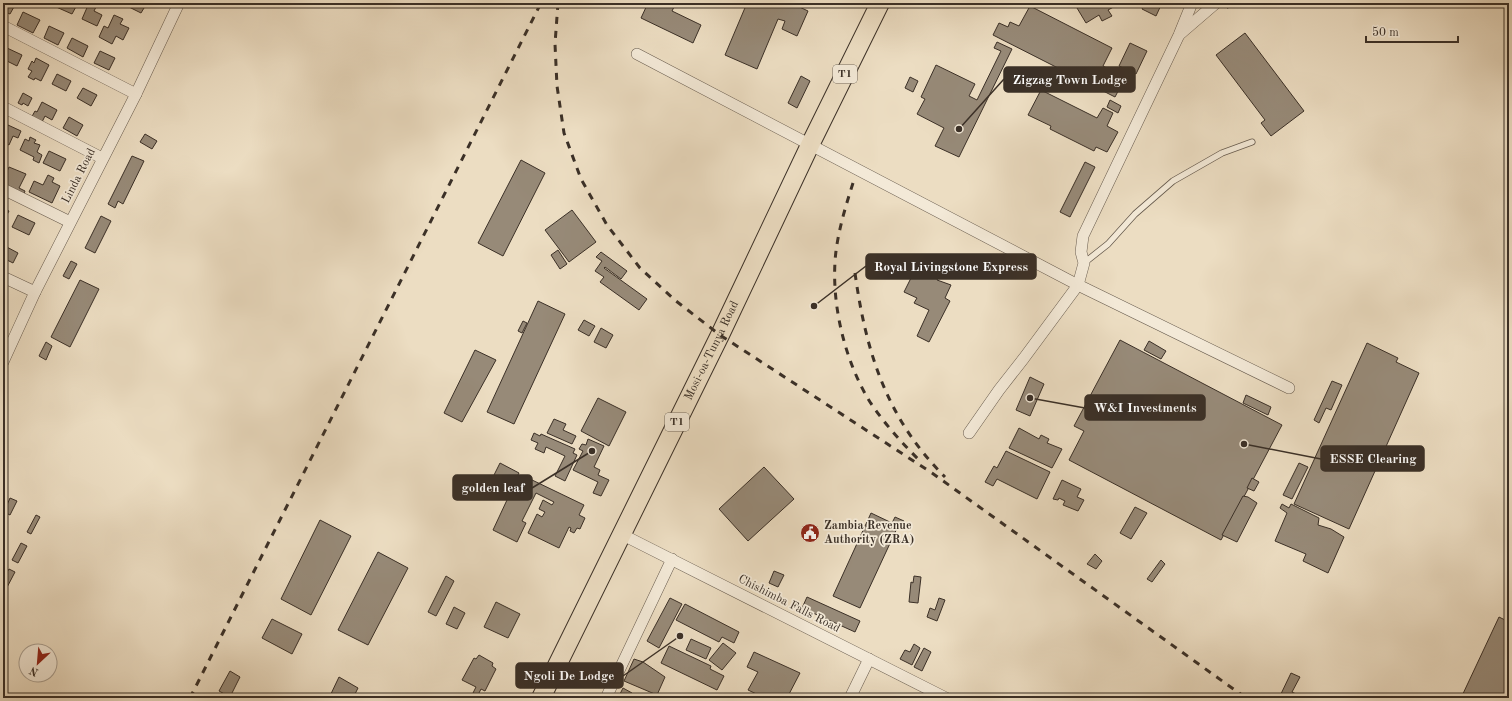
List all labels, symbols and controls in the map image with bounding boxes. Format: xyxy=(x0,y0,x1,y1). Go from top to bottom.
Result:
scale bar xyxy=(1366,18,1458,44)
text: 50 m xyxy=(1372,26,1399,39)
road number: T1 xyxy=(833,65,857,83)
callout: Zigzag Town Lodge xyxy=(1004,67,1135,92)
text: Zigzag Town Lodge xyxy=(1013,74,1127,87)
street label: Linda Road xyxy=(60,147,98,205)
callout: Royal Livingstone Express xyxy=(866,254,1036,279)
text: Royal Livingstone Express xyxy=(874,261,1028,274)
street label: Mosi-oa-Tunya Road xyxy=(683,299,741,402)
callout: W&I Investments xyxy=(1085,395,1205,420)
text: W&I Investments xyxy=(1093,402,1197,415)
road number: T1 xyxy=(665,413,689,431)
callout: ESSE Clearing xyxy=(1321,446,1424,471)
text: ESSE Clearing xyxy=(1330,453,1417,466)
callout: golden leaf xyxy=(453,475,532,500)
text: golden leaf xyxy=(461,482,526,495)
place label: Zambia Revenue Authority (ZRA) xyxy=(824,520,914,546)
public building icon: Zambia Revenue Authority (ZRA) xyxy=(799,522,821,544)
street label: Chishimba Falls Road xyxy=(736,573,842,635)
north arrow xyxy=(18,643,58,683)
callout: Ngoli De Lodge xyxy=(516,663,623,688)
text: N xyxy=(28,664,40,677)
text: Ngoli De Lodge xyxy=(524,670,614,683)

